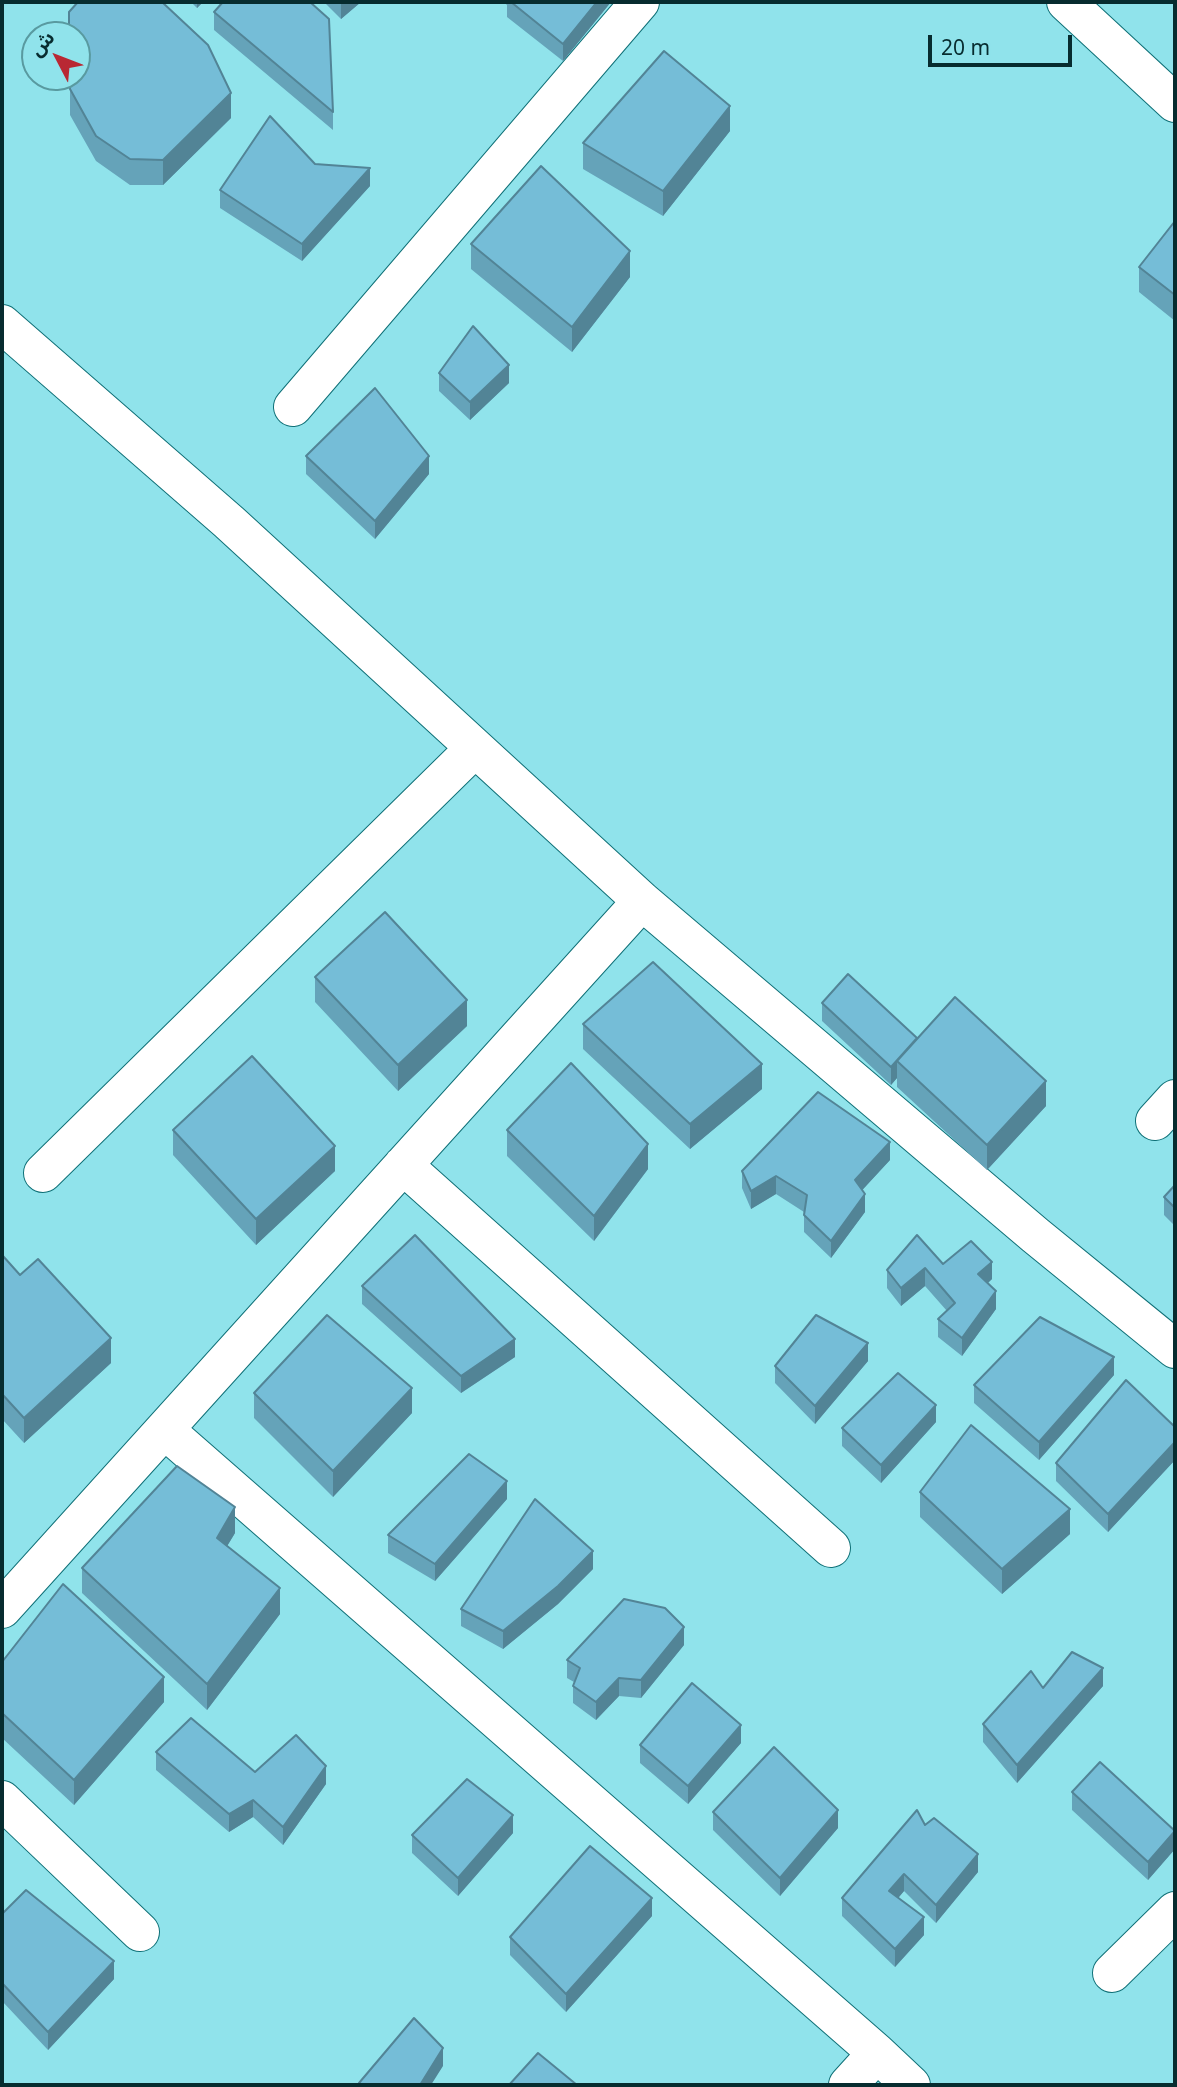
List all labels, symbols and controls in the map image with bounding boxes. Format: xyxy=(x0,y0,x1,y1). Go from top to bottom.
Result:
north arrow xyxy=(21,21,91,91)
scale bar xyxy=(932,21,1076,65)
text: ش xyxy=(24,25,60,62)
text: 20 m xyxy=(941,33,990,61)

